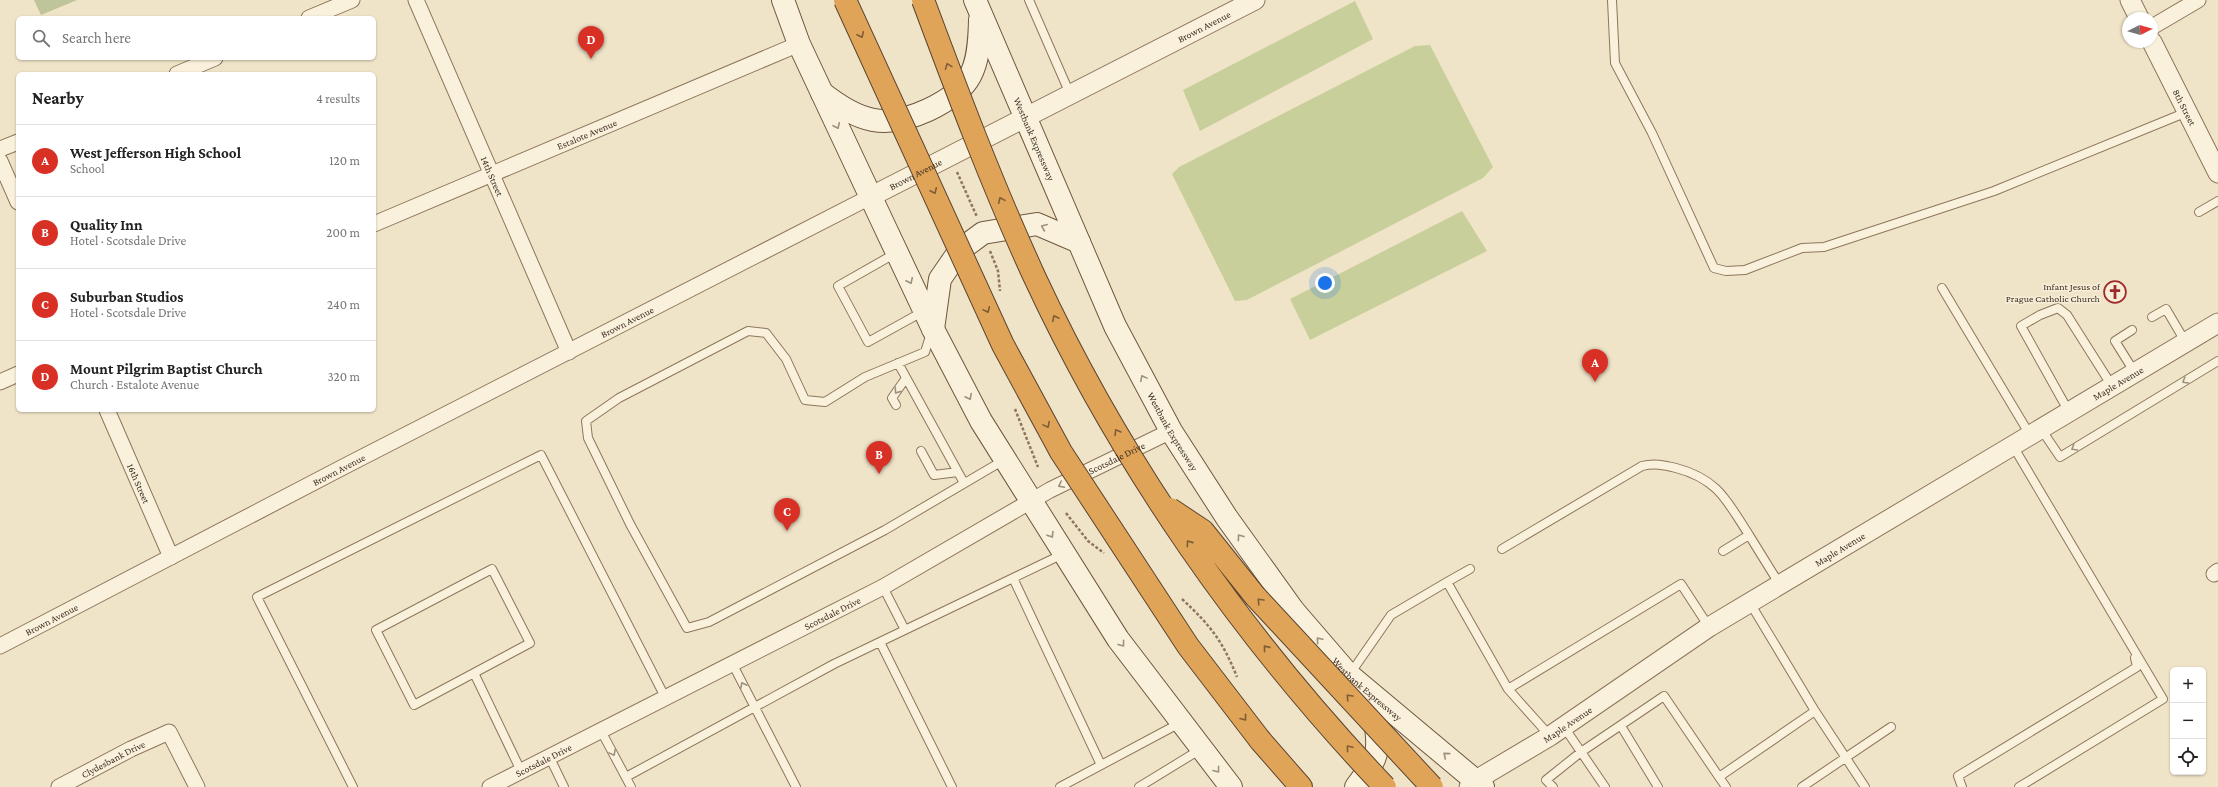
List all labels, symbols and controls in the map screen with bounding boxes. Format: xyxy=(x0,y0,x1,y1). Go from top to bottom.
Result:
street label: Brown Avenue xyxy=(1176,8,1233,44)
north arrow xyxy=(2122,12,2158,48)
search box xyxy=(16,16,376,60)
pin: D xyxy=(578,26,604,59)
icon: search xyxy=(30,27,52,49)
text: Search here xyxy=(62,30,131,46)
one-way arrow xyxy=(856,31,864,39)
one-way arrow xyxy=(944,62,952,69)
street label: 8th Street xyxy=(2171,87,2199,128)
text: Nearby xyxy=(32,89,84,108)
text: 4 results xyxy=(316,91,360,106)
street label: Westbank Expressway xyxy=(1012,95,1057,182)
street label: Estalote Avenue xyxy=(555,116,619,151)
one-way arrow xyxy=(832,121,840,129)
text: West Jefferson High School xyxy=(70,145,241,161)
text: A xyxy=(41,153,49,168)
text: 120 m xyxy=(329,153,360,168)
street label: 14th Street xyxy=(479,154,506,198)
street label: Brown Avenue xyxy=(887,155,944,192)
text: School xyxy=(70,161,105,176)
one-way arrow xyxy=(929,188,937,195)
one-way arrow xyxy=(998,196,1006,204)
text: Quality Inn xyxy=(70,217,143,233)
one-way arrow xyxy=(1040,223,1047,231)
text: B xyxy=(41,225,49,240)
text: 200 m xyxy=(326,225,360,240)
text: Hotel · Scotsdale Drive xyxy=(70,233,186,248)
your location xyxy=(1315,273,1335,293)
one-way arrow xyxy=(905,277,913,285)
church icon: Infant Jesus of Prague Catholic Church xyxy=(2102,279,2128,305)
place label: Infant Jesus of Prague Catholic Church xyxy=(2006,281,2101,304)
text: Suburban Studios xyxy=(70,289,183,305)
text: C xyxy=(41,297,49,312)
text: 240 m xyxy=(327,297,360,312)
street label: Brown Avenue xyxy=(599,303,656,340)
text: Hotel · Scotsdale Drive xyxy=(70,305,186,320)
one-way arrow xyxy=(982,305,990,313)
one-way arrow xyxy=(1052,315,1060,322)
pin: A xyxy=(1582,349,1608,382)
text: Mount Pilgrim Baptist Church xyxy=(70,361,263,377)
street label: Maple Avenue xyxy=(2091,363,2145,402)
text: D xyxy=(41,369,49,384)
text: 320 m xyxy=(327,369,360,384)
one-way arrow xyxy=(1141,375,1148,382)
one-way arrow xyxy=(2182,376,2189,384)
text: Church · Estalote Avenue xyxy=(70,377,199,392)
one-way arrow xyxy=(894,387,902,394)
street label: Westbank Expressway xyxy=(1146,390,1201,473)
one-way arrow xyxy=(964,393,971,401)
one-way arrow xyxy=(1042,421,1050,428)
one-way arrow xyxy=(1114,429,1122,436)
street label: Scotsdale Drive xyxy=(1086,439,1147,476)
pin: B xyxy=(866,441,892,474)
one-way arrow xyxy=(2071,444,2078,451)
street label: Brown Avenue xyxy=(311,451,367,488)
street label: 16th Street xyxy=(125,462,153,506)
one-way arrow xyxy=(1057,480,1065,488)
pin: C xyxy=(774,498,800,531)
street label: Maple Avenue xyxy=(1813,529,1867,568)
one-way arrow xyxy=(1047,531,1054,538)
one-way arrow xyxy=(1238,534,1245,541)
one-way arrow xyxy=(1187,541,1194,548)
street label: Scotsdale Drive xyxy=(802,594,863,632)
one-way arrow xyxy=(1258,599,1265,606)
street label: Brown Avenue xyxy=(23,601,80,637)
one-way arrow xyxy=(1317,637,1324,645)
one-way arrow xyxy=(1117,639,1124,646)
one-way arrow xyxy=(1264,645,1271,652)
street label: Westbank Expressway xyxy=(1330,655,1405,723)
map controls xyxy=(2170,667,2206,775)
button: + xyxy=(2170,667,2206,703)
one-way arrow xyxy=(741,682,748,690)
one-way arrow xyxy=(1346,694,1353,701)
street label: Maple Avenue xyxy=(1541,703,1594,744)
button: − xyxy=(2170,703,2206,739)
one-way arrow xyxy=(1239,714,1246,721)
street label: Clydesbank Drive xyxy=(79,738,147,780)
button: locate xyxy=(2170,739,2206,775)
street label: Scotsdale Drive xyxy=(514,741,574,779)
one-way arrow xyxy=(1347,745,1354,752)
one-way arrow xyxy=(608,749,616,757)
one-way arrow xyxy=(1444,753,1451,760)
one-way arrow xyxy=(1212,766,1219,773)

